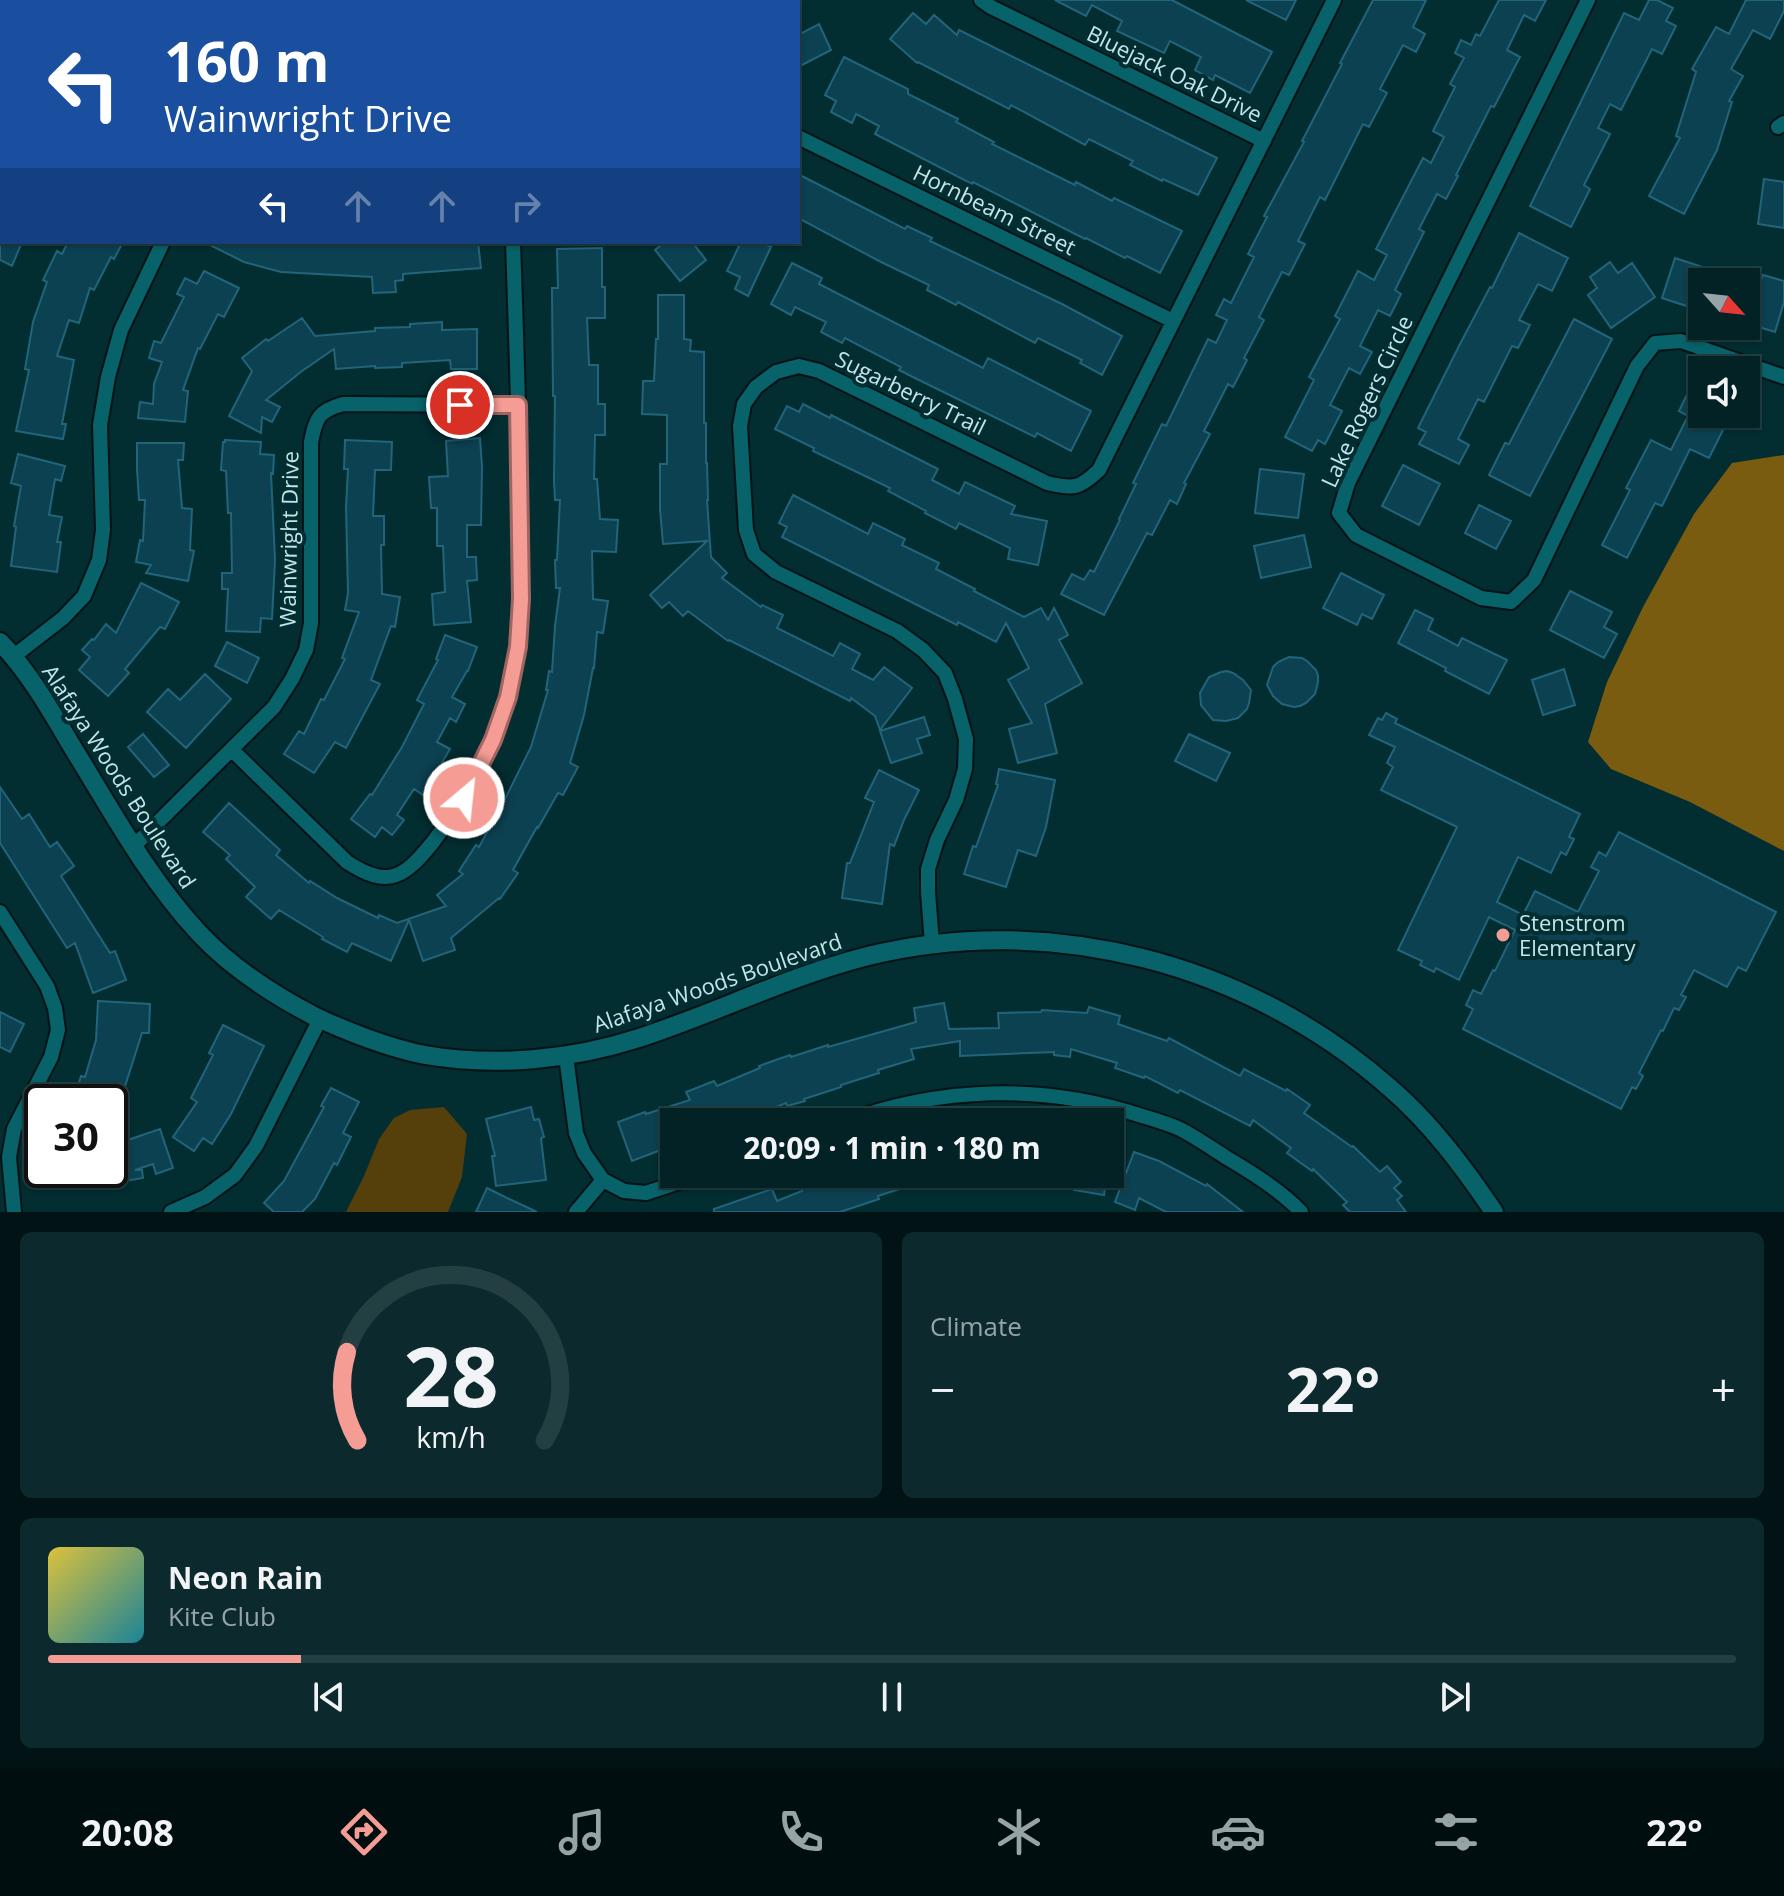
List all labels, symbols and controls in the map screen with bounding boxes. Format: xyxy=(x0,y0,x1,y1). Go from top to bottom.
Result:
street label: Bluejack Oak Drive xyxy=(1082,18,1268,128)
text: 160 m xyxy=(164,22,330,98)
icon: left xyxy=(32,32,136,136)
text: Wainwright Drive xyxy=(164,94,452,143)
street label: Hornbeam Street xyxy=(909,157,1081,261)
icon: left xyxy=(252,184,296,228)
icon: ahead xyxy=(336,184,380,228)
icon: ahead xyxy=(420,184,464,228)
icon: right xyxy=(504,184,548,228)
north arrow xyxy=(1688,268,1760,340)
map controls xyxy=(1688,268,1760,428)
street label: Lake Rogers Circle xyxy=(1313,310,1419,492)
street label: Sugarberry Trail xyxy=(831,343,991,441)
button: sound xyxy=(1688,356,1760,428)
pin xyxy=(426,371,494,439)
icon: arrive xyxy=(438,383,482,427)
street label: Wainwright Drive xyxy=(271,451,305,627)
street label: Alafaya Woods Boulevard xyxy=(36,658,204,894)
position arrow xyxy=(422,756,506,840)
place label: Stenstrom Elementary xyxy=(1519,907,1636,962)
street label: Alafaya Woods Boulevard xyxy=(589,925,845,1039)
marker: Stenstrom Elementary xyxy=(1494,926,1512,944)
speed limit sign: 30 xyxy=(24,1084,128,1188)
text: 20:09 · 1 min · 180 m xyxy=(743,1127,1041,1168)
text: Climate xyxy=(930,1308,1022,1344)
text: 28 xyxy=(403,1318,499,1431)
text: 22° xyxy=(1286,1348,1380,1430)
text: − xyxy=(930,1359,955,1419)
text: + xyxy=(1711,1359,1736,1419)
text: km/h xyxy=(416,1417,486,1456)
text: Neon Rain xyxy=(168,1557,323,1598)
text: Kite Club xyxy=(168,1598,276,1634)
icon: previous xyxy=(307,1675,351,1719)
icon: pause xyxy=(870,1675,914,1719)
icon: next xyxy=(1433,1675,1477,1719)
icon: directions xyxy=(336,1804,392,1860)
icon: music xyxy=(554,1804,610,1860)
icon: phone xyxy=(773,1804,829,1860)
icon: climate xyxy=(991,1804,1047,1860)
icon: car xyxy=(1210,1804,1266,1860)
icon: filters xyxy=(1428,1804,1484,1860)
text: 20:08 xyxy=(81,1808,174,1857)
text: 22° xyxy=(1646,1808,1703,1857)

